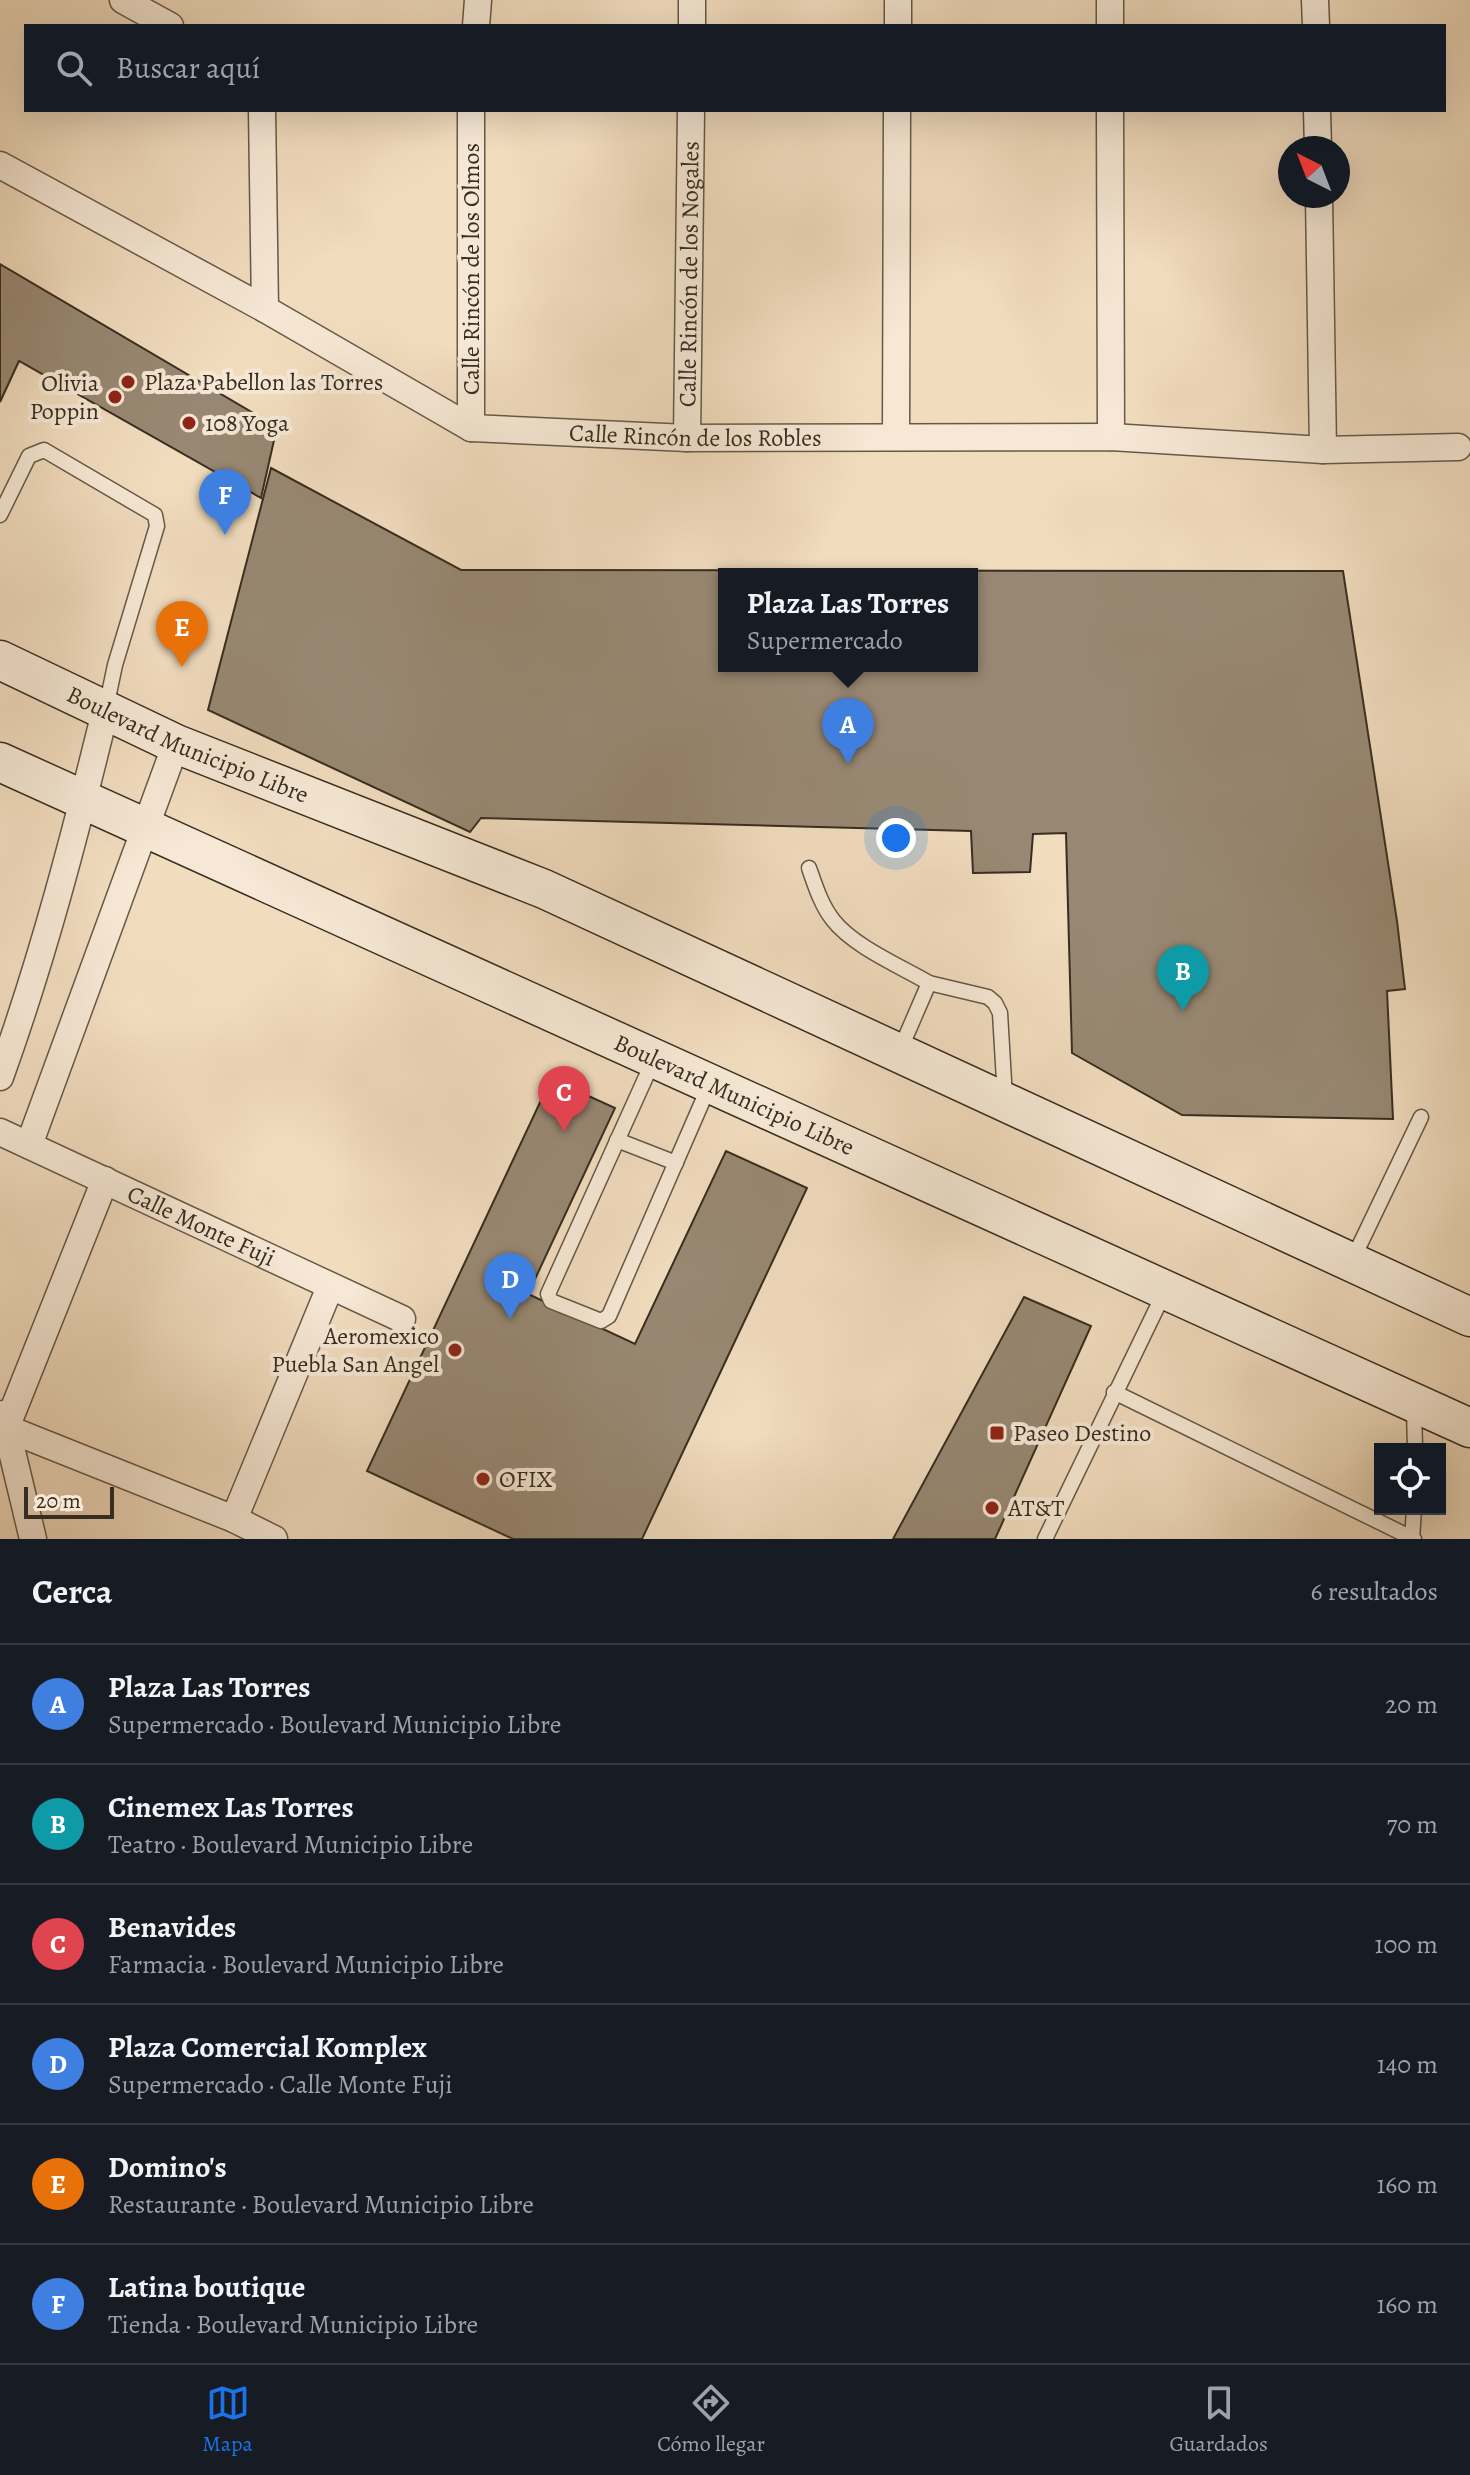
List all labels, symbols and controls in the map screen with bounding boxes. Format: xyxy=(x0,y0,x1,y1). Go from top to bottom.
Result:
search box xyxy=(24,24,1446,112)
icon: search xyxy=(52,46,96,90)
text: Buscar aquí xyxy=(116,48,260,88)
north arrow xyxy=(1278,136,1350,208)
street label: Calle Rincón de los Nogales xyxy=(671,141,707,407)
street label: Calle Rincón de los Olmos xyxy=(455,143,487,395)
place label: Plaza Pabellon las Torres xyxy=(144,366,383,398)
place label: Olivia Poppin xyxy=(30,367,100,427)
marker: Plaza Pabellon las Torres xyxy=(119,373,137,391)
marker: Olivia Poppin xyxy=(106,388,124,406)
place label: 108 Yoga xyxy=(205,407,290,439)
marker: 108 Yoga xyxy=(180,414,198,432)
street label: Calle Rincón de los Robles xyxy=(568,417,822,454)
pin: F xyxy=(199,469,251,535)
popup xyxy=(718,568,978,672)
text: Plaza Las Torres xyxy=(747,583,949,623)
pin: E xyxy=(156,601,208,667)
text: Supermercado xyxy=(747,623,903,658)
street label: Boulevard Municipio Libre xyxy=(61,678,313,811)
pin: A xyxy=(822,698,874,764)
your location xyxy=(876,818,916,858)
pin: B xyxy=(1157,945,1209,1011)
street label: Boulevard Municipio Libre xyxy=(609,1026,859,1163)
pin: C xyxy=(538,1066,590,1132)
street label: Calle Monte Fuji xyxy=(122,1177,281,1274)
pin: D xyxy=(484,1253,536,1319)
place label: Aeromexico Puebla San Angel xyxy=(271,1320,439,1380)
marker: Aeromexico Puebla San Angel xyxy=(446,1341,464,1359)
place label: Paseo Destino xyxy=(1013,1417,1151,1449)
marker: Paseo Destino xyxy=(988,1424,1006,1442)
map controls xyxy=(1374,1443,1446,1515)
button: locate xyxy=(1374,1443,1446,1515)
place label: OFIX xyxy=(499,1463,553,1495)
marker: OFIX xyxy=(474,1470,492,1488)
scale bar xyxy=(24,1483,114,1519)
text: 20 m xyxy=(36,1486,81,1516)
place label: AT&T xyxy=(1007,1492,1064,1524)
marker: AT&T xyxy=(983,1499,1001,1517)
text: Cerca xyxy=(32,1568,113,1615)
text: 6 resultados xyxy=(1311,1574,1438,1609)
text: Plaza Las Torres xyxy=(108,1667,311,1707)
text: A xyxy=(50,1687,66,1722)
text: 20 m xyxy=(1385,1687,1438,1722)
text: Supermercado · Boulevard Municipio Libre xyxy=(108,1707,561,1742)
text: Cinemex Las Torres xyxy=(108,1787,354,1827)
text: B xyxy=(50,1807,66,1842)
text: 70 m xyxy=(1386,1807,1438,1842)
text: Teatro · Boulevard Municipio Libre xyxy=(108,1827,473,1862)
text: Benavides xyxy=(108,1907,236,1947)
text: C xyxy=(50,1927,66,1962)
text: 100 m xyxy=(1375,1927,1438,1962)
text: Farmacia · Boulevard Municipio Libre xyxy=(108,1947,504,1982)
text: Plaza Comercial Komplex xyxy=(108,2027,427,2067)
text: D xyxy=(49,2047,67,2082)
text: 140 m xyxy=(1377,2047,1438,2082)
text: Supermercado · Calle Monte Fuji xyxy=(108,2067,453,2102)
text: Domino's xyxy=(108,2147,227,2187)
text: E xyxy=(50,2167,66,2202)
text: 160 m xyxy=(1376,2167,1438,2202)
text: Restaurante · Boulevard Municipio Libre xyxy=(108,2187,534,2222)
text: Latina boutique xyxy=(108,2267,305,2307)
text: F xyxy=(51,2287,65,2322)
text: 160 m xyxy=(1376,2287,1438,2322)
text: Tienda · Boulevard Municipio Libre xyxy=(108,2307,478,2342)
tab: Mapa xyxy=(202,2381,253,2459)
tab: Cómo llegar xyxy=(657,2381,765,2459)
tab: Guardados xyxy=(1169,2381,1268,2459)

